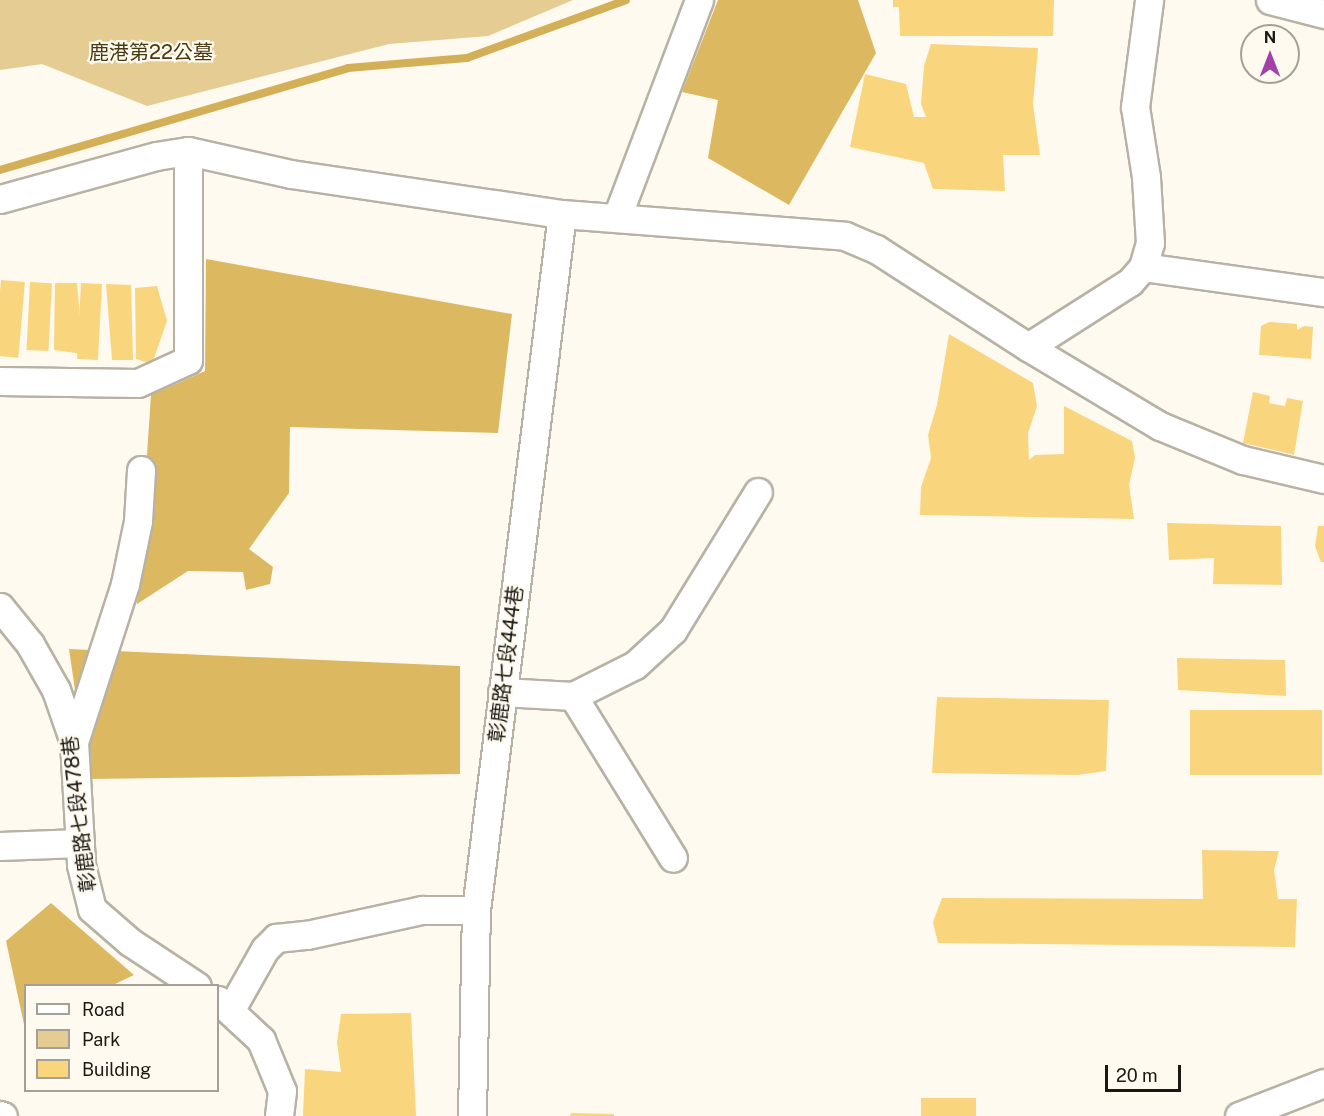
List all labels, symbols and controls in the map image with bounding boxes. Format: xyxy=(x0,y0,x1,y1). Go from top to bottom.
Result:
north arrow xyxy=(1240,24,1300,84)
text: N xyxy=(1264,28,1276,47)
park label: 鹿港第22公墓 xyxy=(89,40,213,64)
street label: 彰鹿路七段444巷 xyxy=(484,584,528,744)
street label: 彰鹿路七段478巷 xyxy=(58,735,100,893)
legend xyxy=(24,984,219,1092)
text: Road xyxy=(82,999,125,1020)
text: Park xyxy=(82,1029,120,1050)
scale bar xyxy=(1108,1053,1184,1091)
text: Building xyxy=(82,1059,151,1080)
text: 20 m xyxy=(1116,1065,1158,1086)

